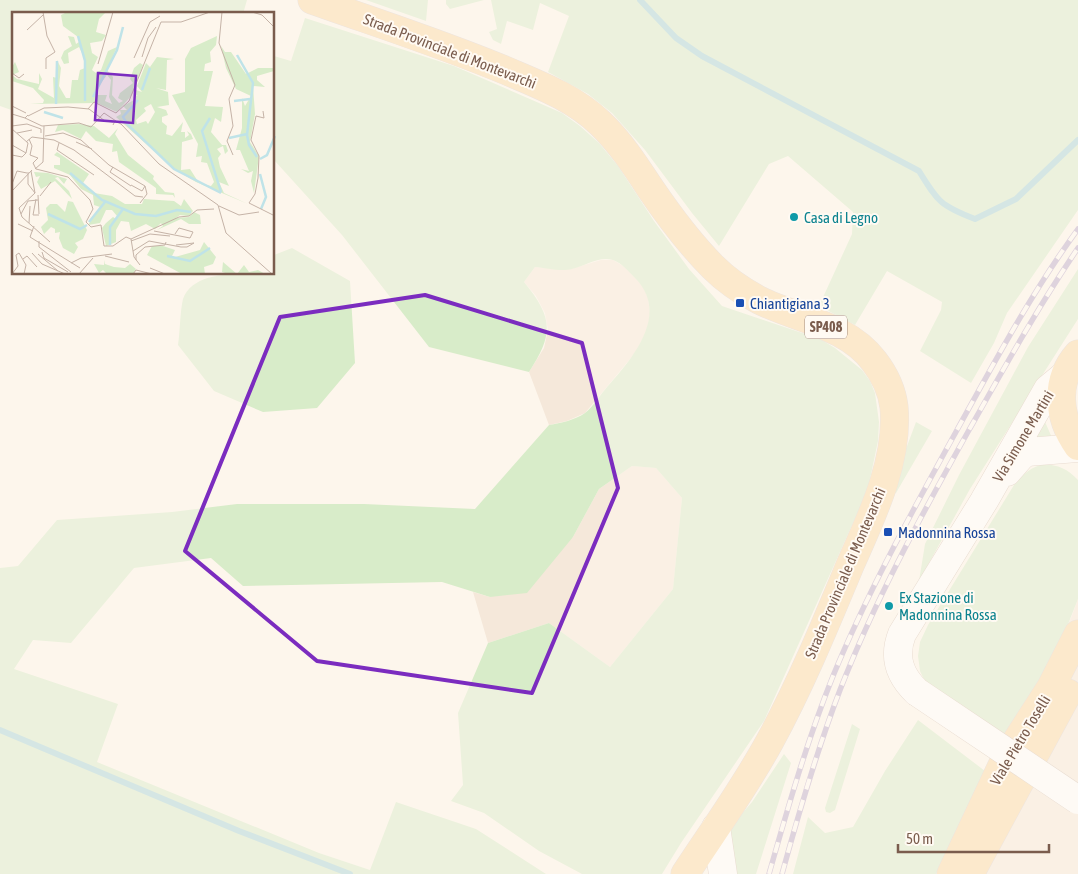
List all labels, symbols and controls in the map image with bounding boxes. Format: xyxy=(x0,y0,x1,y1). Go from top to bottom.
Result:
street label: Strada Provinciale di Montevarchi xyxy=(361,10,539,92)
inset map xyxy=(12,12,275,275)
place label: Casa di Legno xyxy=(804,209,878,226)
marker: Casa di Legno xyxy=(788,211,800,223)
place label: Chiantigiana 3 xyxy=(750,295,830,312)
marker: Chiantigiana 3 xyxy=(734,297,746,309)
road number: SP408 xyxy=(805,316,847,338)
street label: Via Simone Martini xyxy=(989,387,1057,485)
street label: Strada Provinciale di Montevarchi xyxy=(801,485,889,661)
place label: Madonnina Rossa xyxy=(898,524,996,541)
marker: Madonnina Rossa xyxy=(882,526,894,538)
place label: Ex Stazione di Madonnina Rossa xyxy=(899,589,997,623)
marker: Ex Stazione di Madonnina Rossa xyxy=(883,600,895,612)
street label: Viale Pietro Toselli xyxy=(986,692,1054,788)
scale bar xyxy=(898,822,1049,854)
text: 50 m xyxy=(906,830,933,847)

